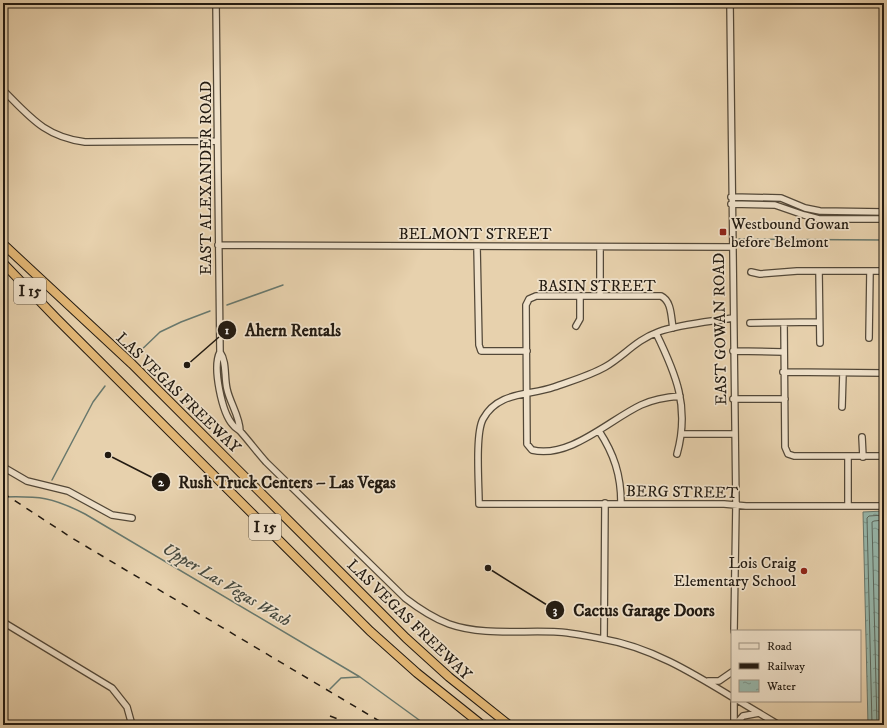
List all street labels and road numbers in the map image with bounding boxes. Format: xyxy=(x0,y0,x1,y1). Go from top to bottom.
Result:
street label: EAST ALEXANDER ROAD xyxy=(196,81,216,275)
street label: BELMONT STREET xyxy=(398,224,552,244)
street label: EAST GOWAN ROAD xyxy=(709,252,731,405)
street label: BASIN STREET xyxy=(538,276,656,296)
road number: I 15 xyxy=(14,278,46,304)
street label: LAS VEGAS FREEWAY xyxy=(112,328,246,458)
street label: BERG STREET xyxy=(626,481,738,503)
road number: I 15 xyxy=(249,514,281,540)
street label: LAS VEGAS FREEWAY xyxy=(343,555,477,685)

